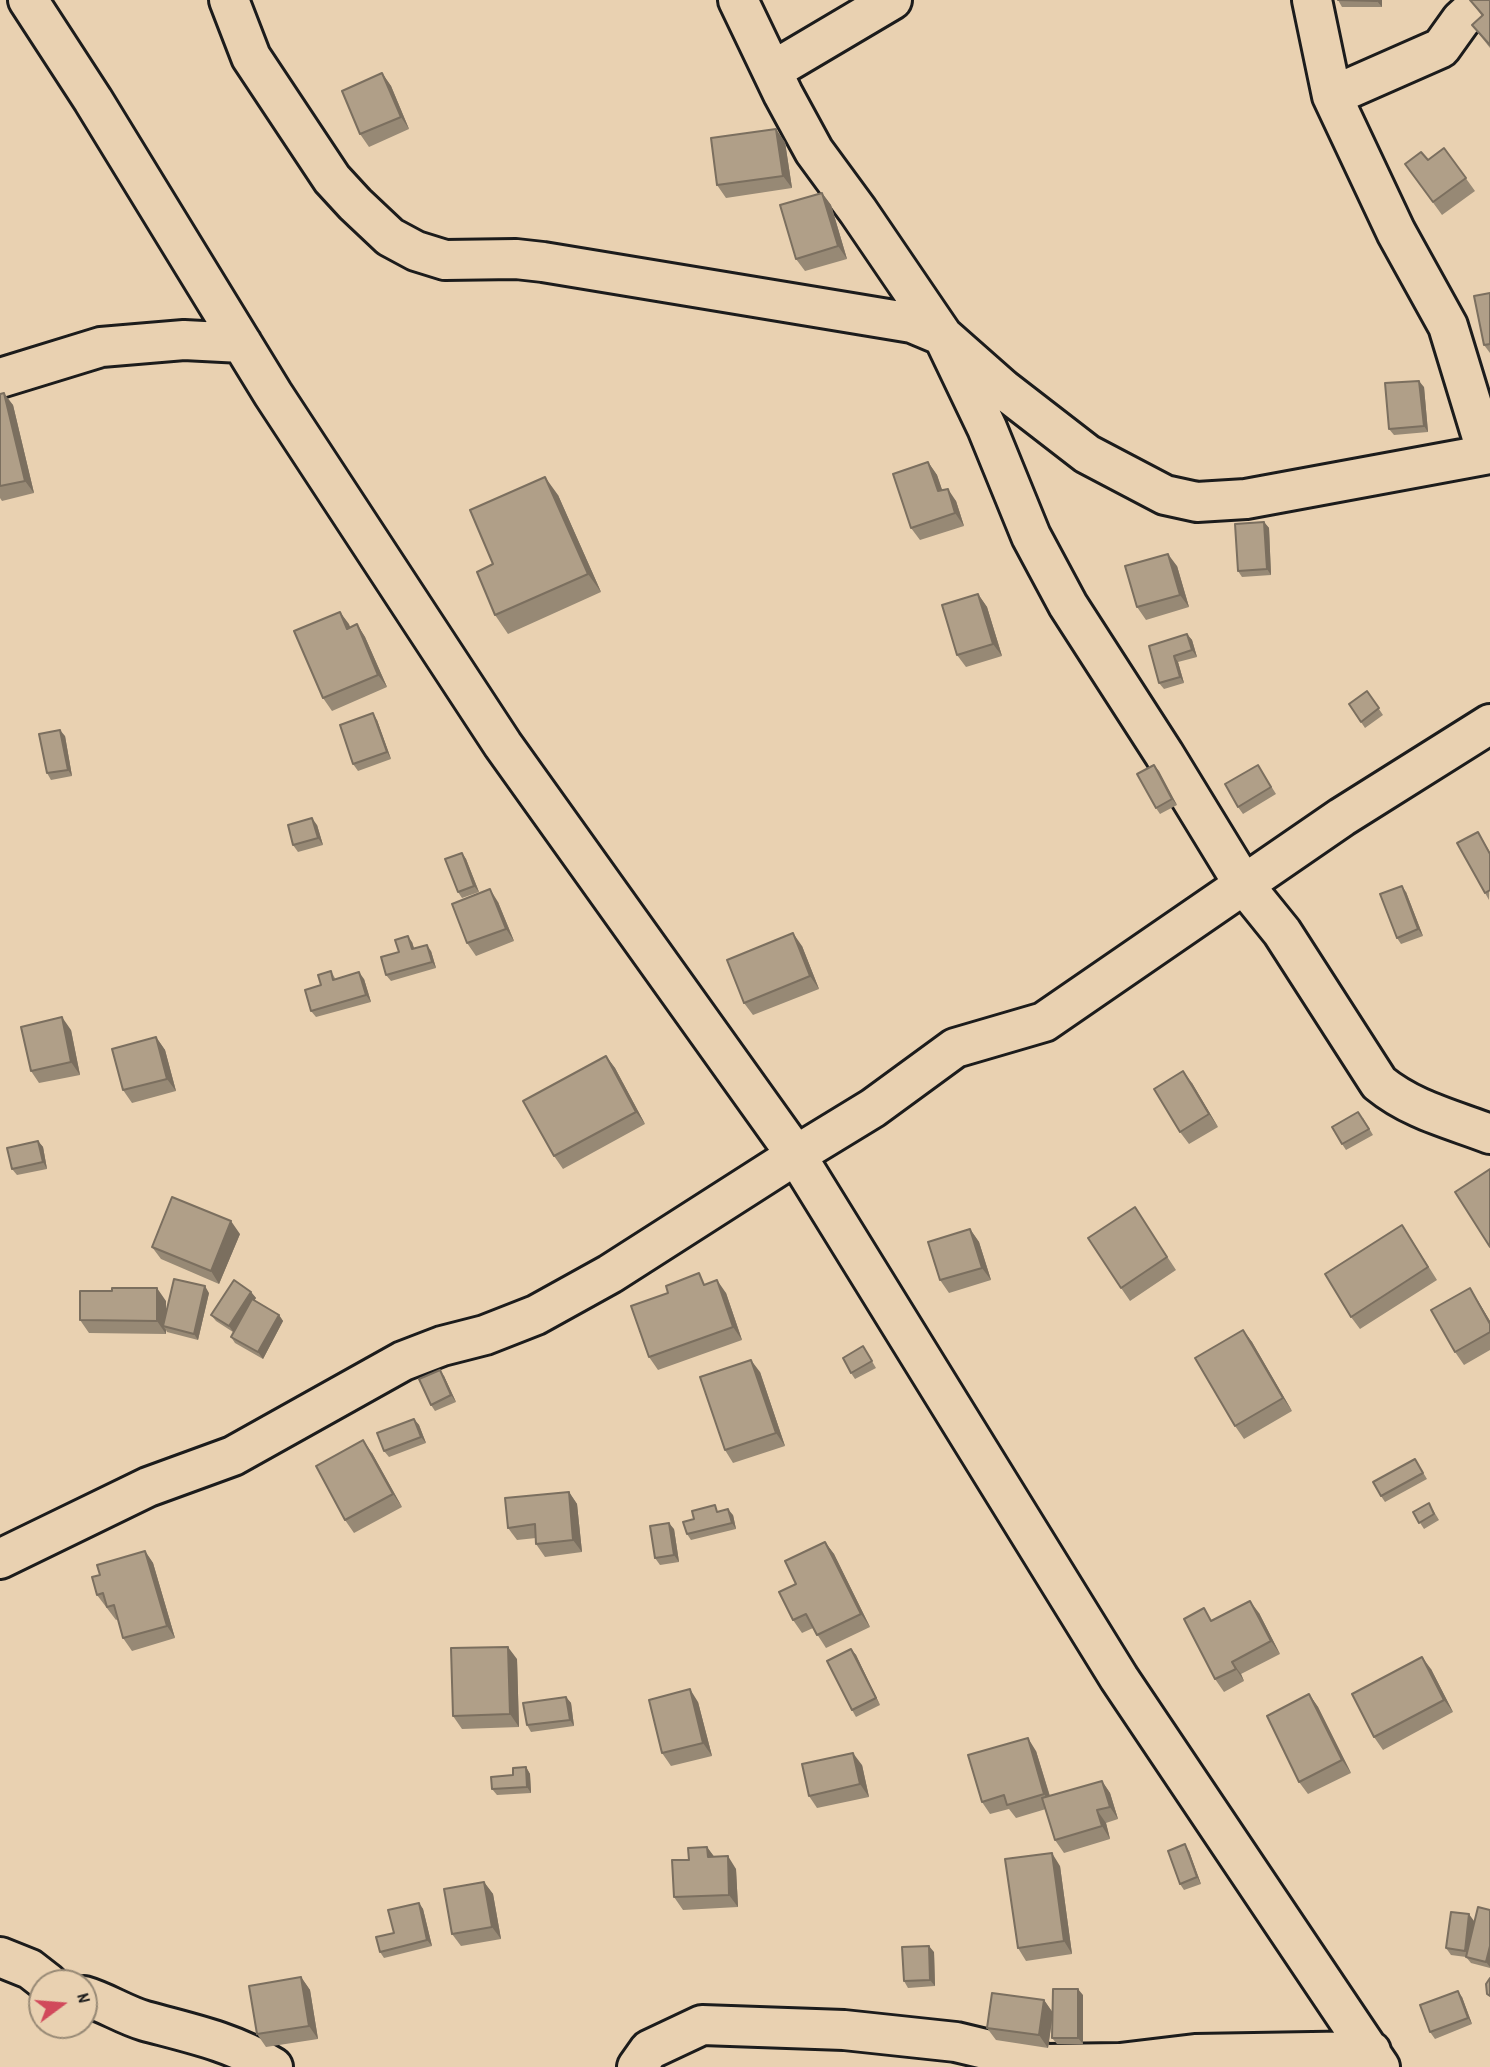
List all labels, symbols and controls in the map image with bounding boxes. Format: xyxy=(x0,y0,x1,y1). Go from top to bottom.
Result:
north arrow xyxy=(28,1969,98,2039)
text: N xyxy=(67,1990,96,2007)

